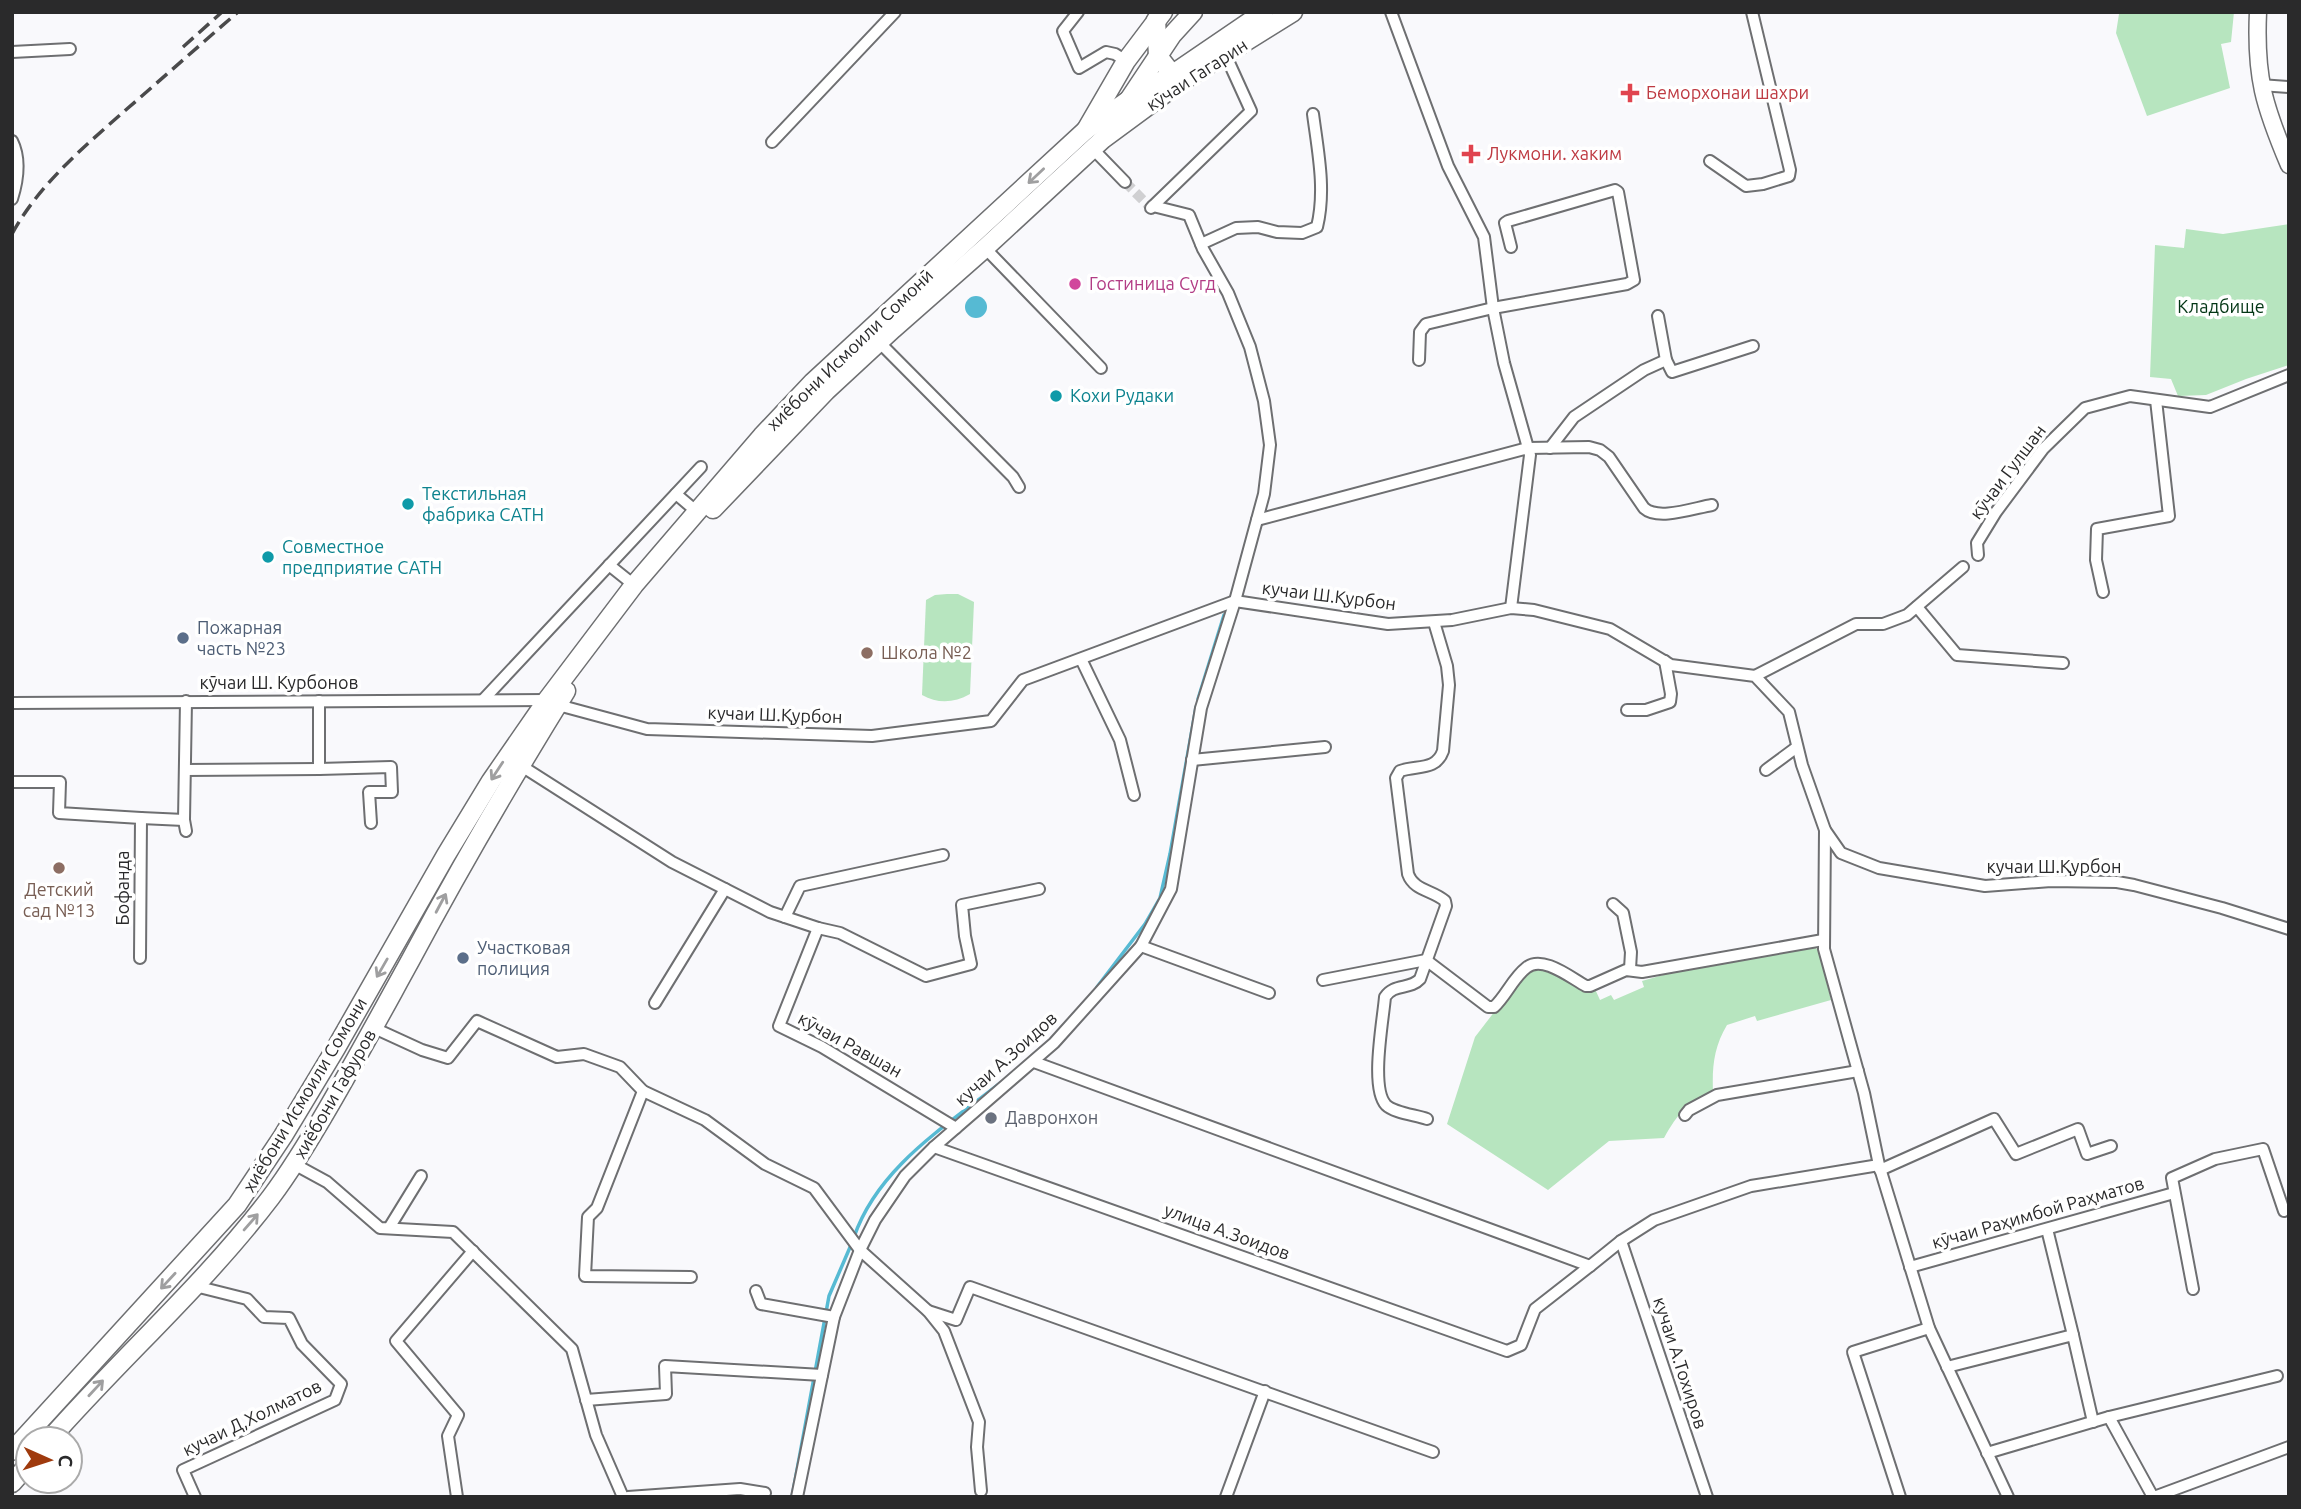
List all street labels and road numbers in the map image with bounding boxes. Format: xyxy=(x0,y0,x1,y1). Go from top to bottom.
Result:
street label: кӯчаи Гагарин xyxy=(1142,34,1251,114)
street label: хиёбони Исмоили Сомонӣ xyxy=(762,265,937,434)
street label: кӯчаи Гулшан xyxy=(1965,420,2049,522)
street label: кучаи Ш.Қурбон xyxy=(1261,577,1397,613)
street label: кӯчаи Ш. Курбонов xyxy=(199,672,359,692)
street label: кучаи Ш.Қурбон xyxy=(707,702,843,726)
street label: Бофанда xyxy=(112,851,132,925)
street label: кучаи Ш.Қурбон xyxy=(1986,856,2122,876)
street label: хиёбони Исмоили Сомони xyxy=(238,994,370,1195)
street label: кӯчаи Равшан xyxy=(795,1007,906,1081)
street label: кучаи А.Зоидов xyxy=(950,1007,1060,1109)
street label: хиёбони Гафуров xyxy=(289,1025,379,1162)
street label: кӯчаи Раҳимбой Раҳматов xyxy=(1929,1172,2146,1252)
street label: улица А.Зоидов xyxy=(1162,1199,1293,1263)
street label: кучаи А.Тохиров xyxy=(1650,1294,1712,1431)
street label: кучаи Д,Холматов xyxy=(179,1375,324,1459)

